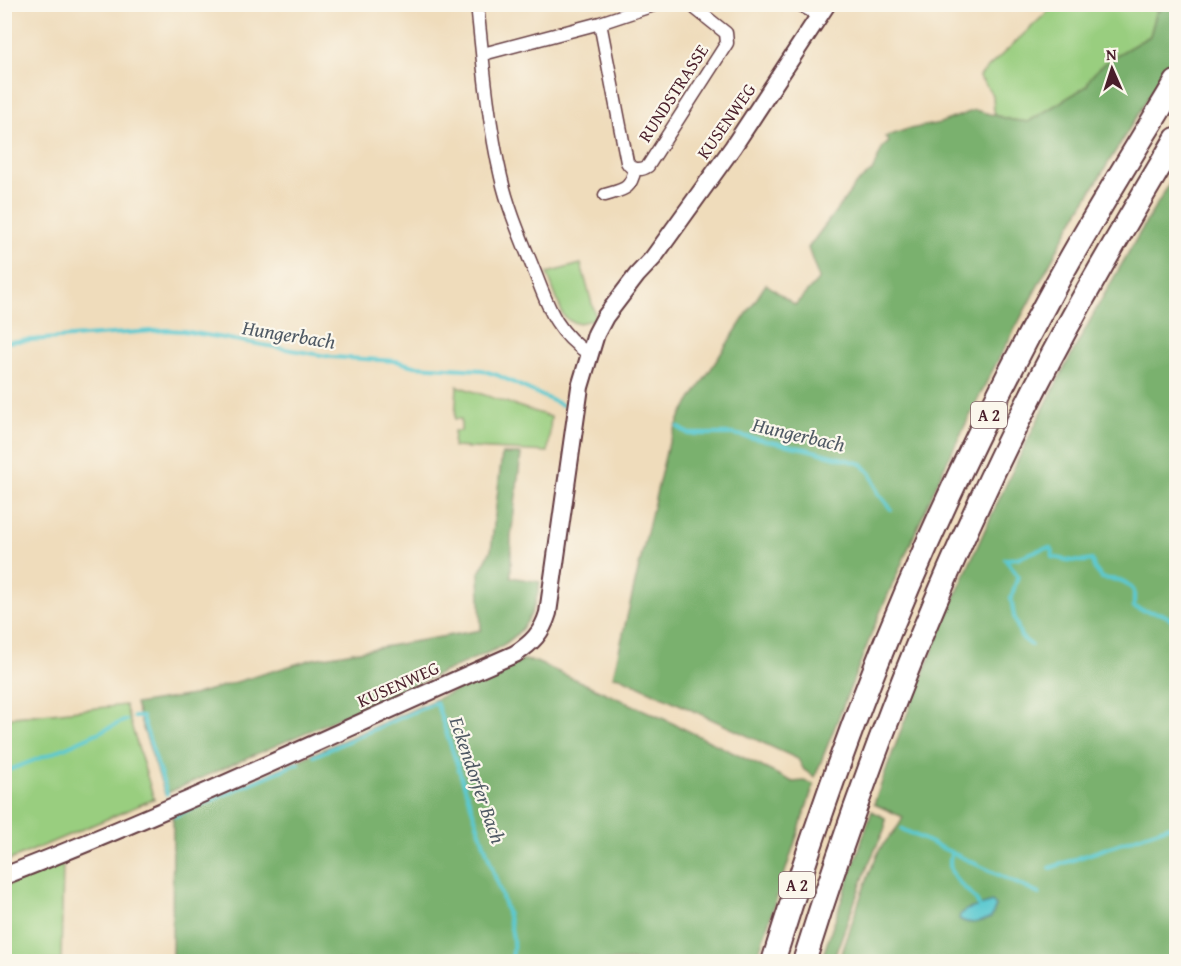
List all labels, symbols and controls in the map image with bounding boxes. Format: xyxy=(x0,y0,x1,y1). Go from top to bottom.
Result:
street label: RUNDSTRASSE xyxy=(631,39,715,147)
north arrow xyxy=(1082,39,1142,99)
text: N xyxy=(1105,42,1117,66)
street label: KUSENWEG xyxy=(690,77,762,164)
water label: Hungerbach xyxy=(239,312,338,356)
road number: A 2 xyxy=(971,402,1007,428)
water label: Hungerbach xyxy=(749,409,848,459)
street label: KUSENWEG xyxy=(353,654,444,714)
water label: Eckendorfer Bach xyxy=(442,712,513,847)
road number: A 2 xyxy=(779,872,815,898)

